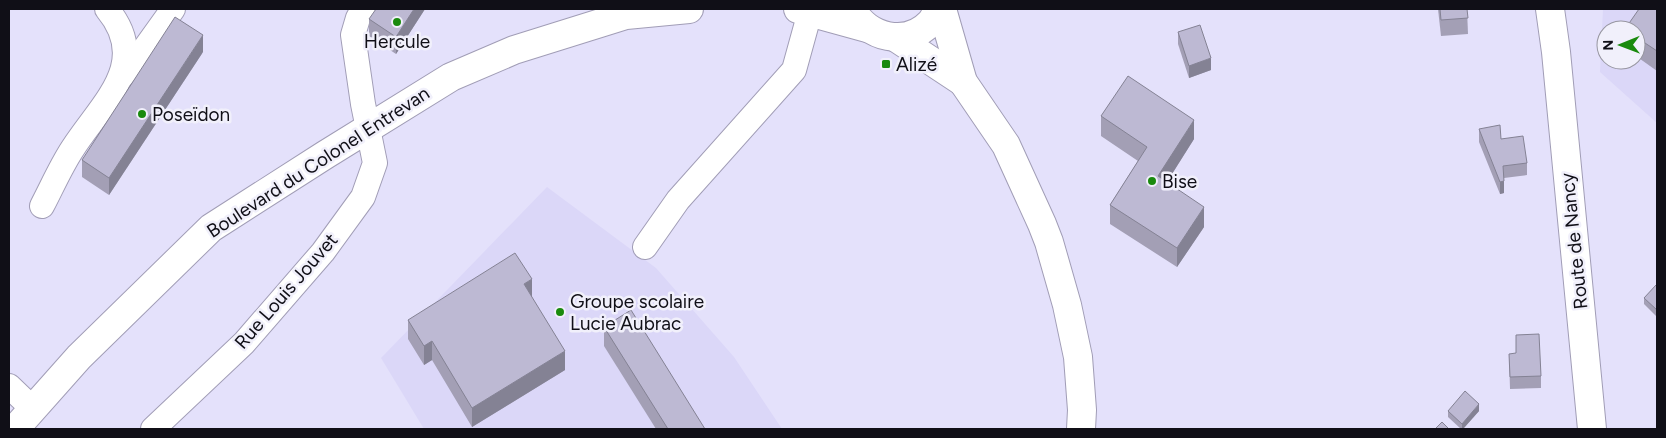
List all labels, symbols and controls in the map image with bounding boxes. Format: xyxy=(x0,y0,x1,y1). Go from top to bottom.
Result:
marker: Hercule xyxy=(391,16,403,28)
north arrow xyxy=(1596,20,1646,70)
place label: Hercule xyxy=(364,30,430,53)
text: N xyxy=(1600,40,1617,51)
place label: Alizé xyxy=(896,53,937,76)
marker: Alizé xyxy=(880,58,892,70)
street label: Boulevard du Colonel Entrevan xyxy=(202,81,434,243)
place label: Poseïdon xyxy=(152,103,230,126)
marker: Poseïdon xyxy=(136,108,148,120)
place label: Bise xyxy=(1162,170,1197,193)
street label: Route de Nancy xyxy=(1555,172,1593,310)
marker: Bise xyxy=(1146,175,1158,187)
street label: Rue Louis Jouvet xyxy=(230,228,342,354)
place label: Groupe scolaire Lucie Aubrac xyxy=(570,290,704,335)
marker: Groupe scolaire Lucie Aubrac xyxy=(554,306,566,318)

